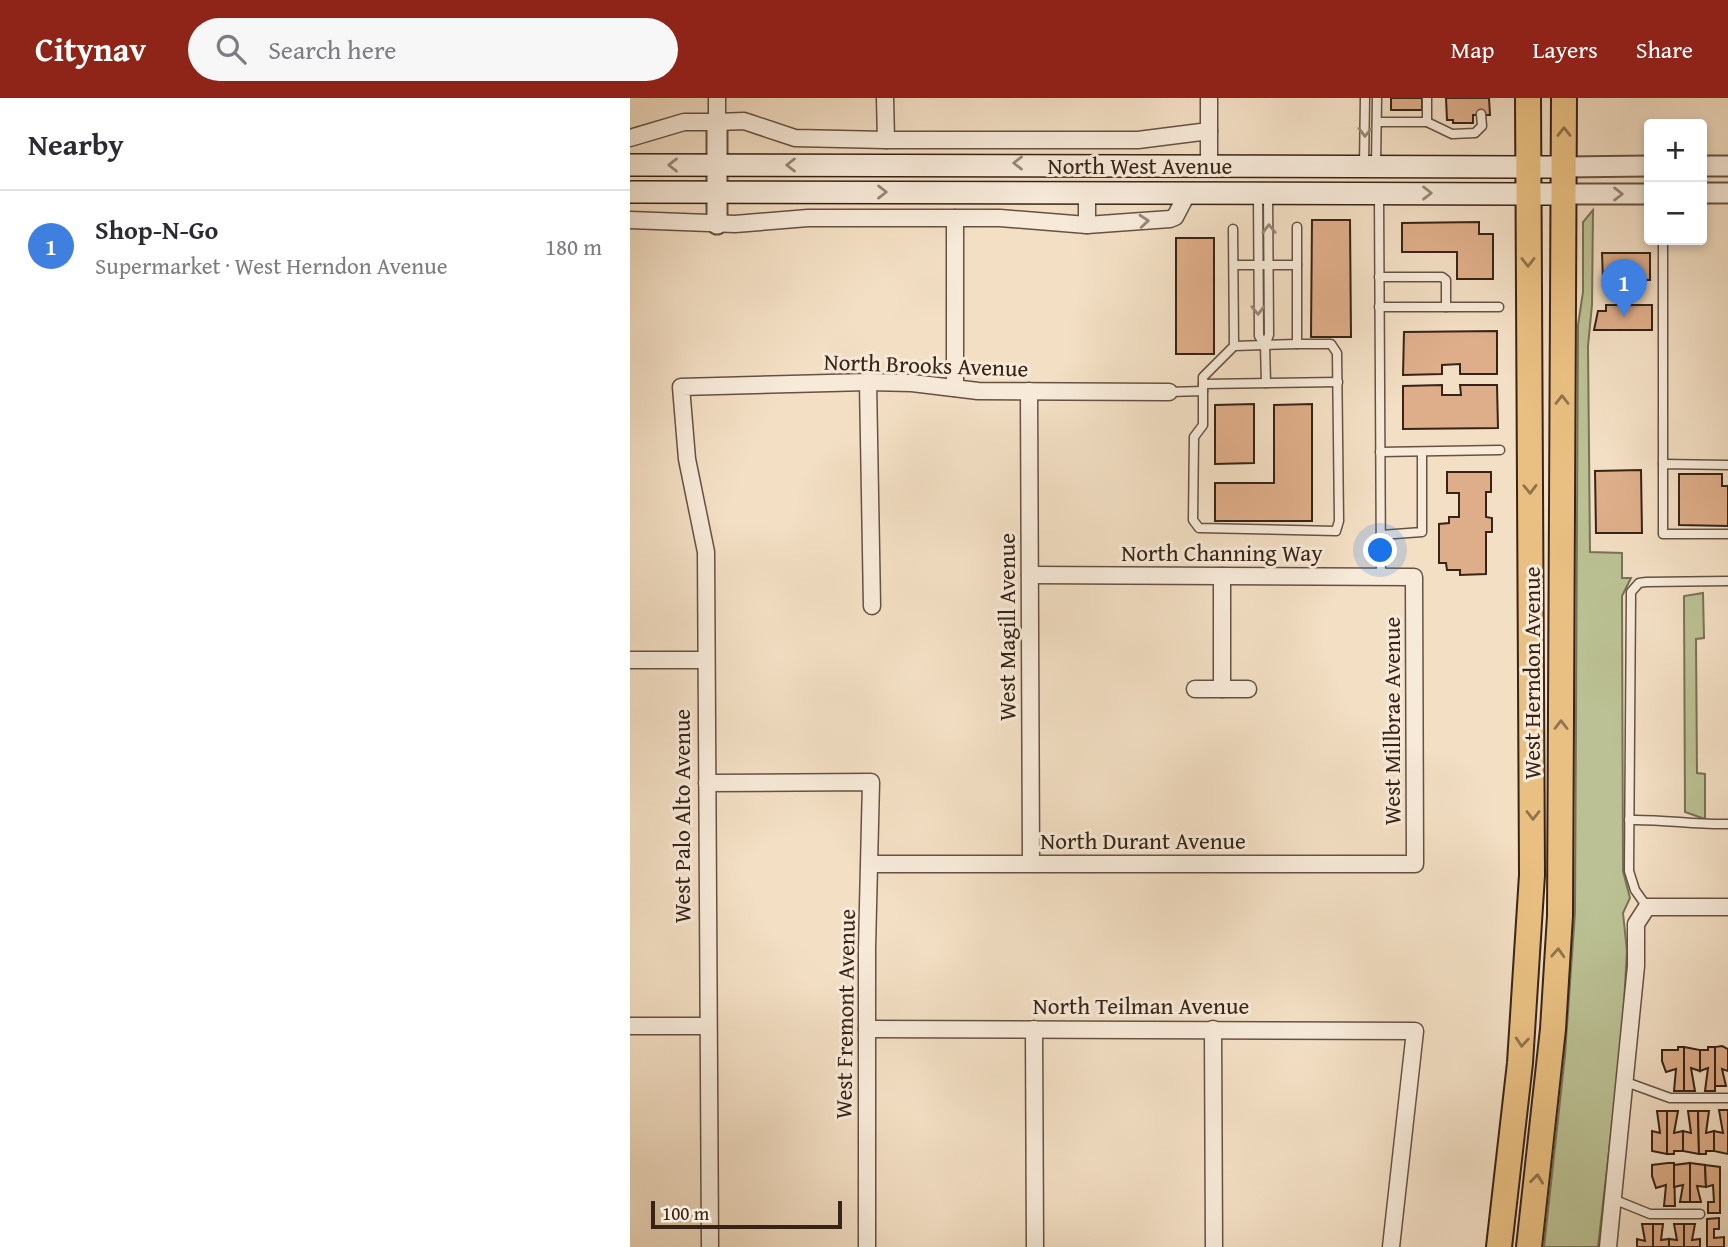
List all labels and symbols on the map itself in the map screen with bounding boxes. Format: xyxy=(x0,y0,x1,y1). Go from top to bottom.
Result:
one-way arrow xyxy=(1357,127,1373,137)
one-way arrow xyxy=(1556,127,1572,137)
street label: North West Avenue xyxy=(1048,149,1232,182)
one-way arrow xyxy=(1013,155,1023,171)
one-way arrow xyxy=(667,157,678,173)
one-way arrow xyxy=(785,157,796,173)
one-way arrow xyxy=(877,184,888,200)
one-way arrow xyxy=(1422,185,1432,201)
one-way arrow xyxy=(1613,186,1624,202)
one-way arrow xyxy=(1139,214,1150,229)
one-way arrow xyxy=(1261,223,1276,234)
one-way arrow xyxy=(1520,257,1536,267)
pin: 1 xyxy=(1601,259,1647,317)
one-way arrow xyxy=(1251,304,1266,315)
street label: North Brooks Avenue xyxy=(823,344,1029,385)
one-way arrow xyxy=(1554,394,1570,405)
one-way arrow xyxy=(1522,484,1538,495)
street label: West Magill Avenue xyxy=(990,533,1023,721)
your location xyxy=(1363,533,1397,567)
street label: North Channing Way xyxy=(1121,536,1323,569)
street label: West Herndon Avenue xyxy=(1515,567,1548,779)
street label: West Millbrae Avenue xyxy=(1375,617,1408,825)
street label: West Palo Alto Avenue xyxy=(665,709,698,923)
one-way arrow xyxy=(1553,720,1569,730)
one-way arrow xyxy=(1525,810,1541,820)
street label: North Durant Avenue xyxy=(1040,824,1246,857)
street label: West Fremont Avenue xyxy=(826,909,863,1119)
one-way arrow xyxy=(1551,947,1566,958)
street label: North Teilman Avenue xyxy=(1033,989,1249,1022)
one-way arrow xyxy=(1515,1036,1530,1047)
one-way arrow xyxy=(1529,1173,1544,1185)
scale bar xyxy=(651,1198,842,1230)

